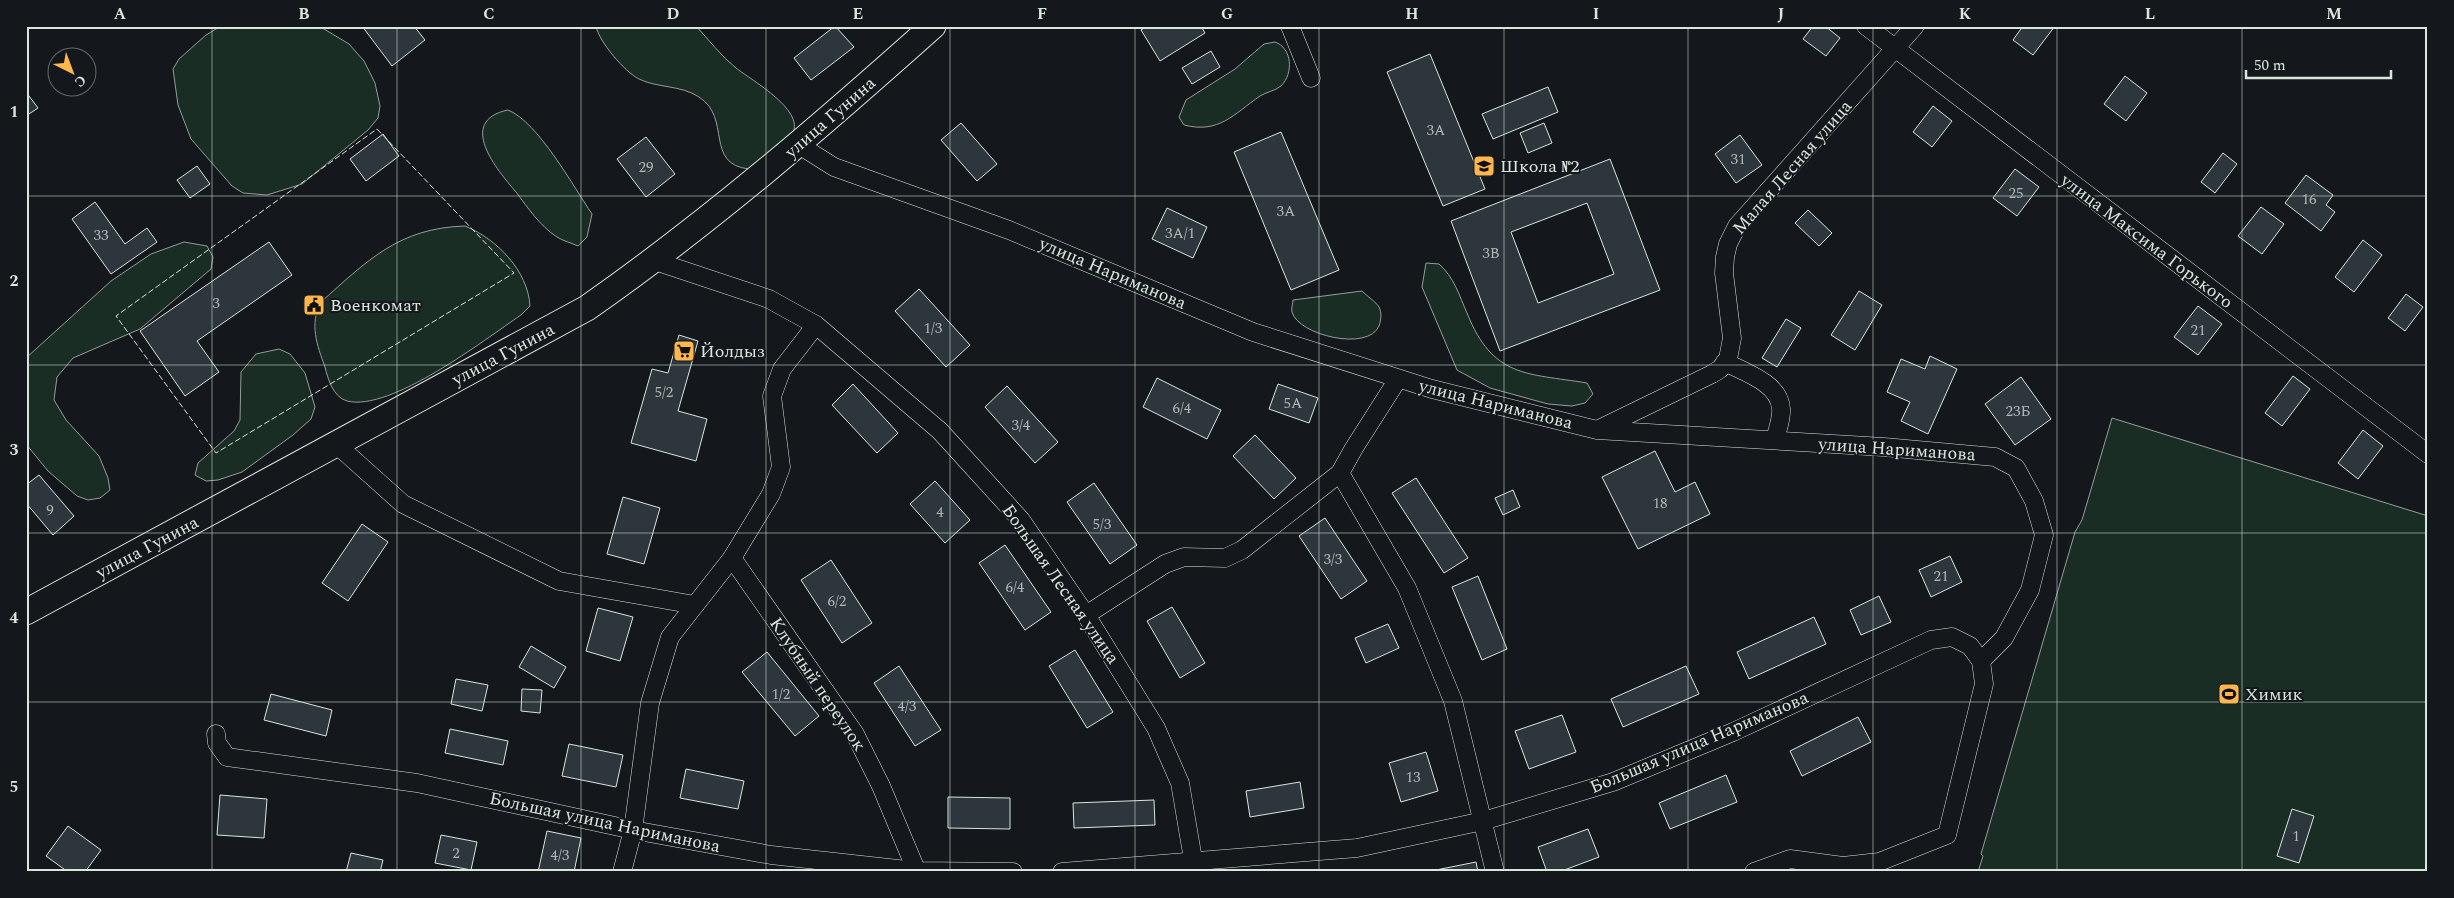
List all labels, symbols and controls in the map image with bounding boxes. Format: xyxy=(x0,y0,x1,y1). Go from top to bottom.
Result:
text: A xyxy=(114,2,127,26)
text: B xyxy=(298,2,310,26)
text: C xyxy=(483,2,495,26)
text: D xyxy=(667,2,680,26)
text: E xyxy=(853,2,863,26)
text: F xyxy=(1037,2,1047,26)
text: G xyxy=(1221,2,1233,26)
text: H xyxy=(1405,2,1419,26)
text: I xyxy=(1593,2,1599,26)
text: J xyxy=(1778,2,1785,26)
text: K xyxy=(1959,2,1972,26)
text: L xyxy=(2145,2,2155,26)
text: M xyxy=(2326,2,2342,26)
north arrow xyxy=(48,48,98,98)
scale bar xyxy=(2246,48,2392,80)
text: 50 m xyxy=(2254,54,2286,77)
text: С xyxy=(70,70,91,92)
street label: улица Гунина xyxy=(778,70,882,165)
street label: Малая Лесная улица xyxy=(1726,94,1859,241)
text: 1 xyxy=(10,100,18,124)
house number: 3А xyxy=(1427,119,1445,142)
house number: 31 xyxy=(1730,148,1746,171)
place label: Школа №2 xyxy=(1500,153,1579,180)
school or university icon: Школа №2 xyxy=(1472,154,1496,178)
house number: 29 xyxy=(638,156,654,179)
street label: улица Максима Горького xyxy=(2054,167,2239,315)
house number: 25 xyxy=(2008,182,2024,205)
house number: 16 xyxy=(2301,188,2317,211)
house number: 3А xyxy=(1277,200,1295,223)
house number: 3А/1 xyxy=(1165,222,1195,245)
house number: 33 xyxy=(93,224,109,247)
street label: улица Нариманова xyxy=(1034,230,1191,317)
house number: 3В xyxy=(1482,242,1500,265)
text: 2 xyxy=(10,269,19,293)
house number: 3 xyxy=(212,292,220,315)
place label: Военкомат xyxy=(330,292,421,319)
public building icon: Военкомат xyxy=(302,293,326,317)
street label: улица Гунина xyxy=(446,316,560,393)
house number: 1/3 xyxy=(924,317,943,340)
house number: 21 xyxy=(2190,319,2206,342)
place label: Йолдыз xyxy=(700,338,765,365)
supermarket icon: Йолдыз xyxy=(672,339,696,363)
street label: улица Нариманова xyxy=(1415,372,1576,437)
house number: 5/2 xyxy=(655,381,673,404)
house number: 5А xyxy=(1284,392,1302,415)
house number: 6/4 xyxy=(1173,397,1192,420)
house number: 23Б xyxy=(2005,400,2031,423)
house number: 3/4 xyxy=(1012,414,1031,437)
street label: улица Нариманова xyxy=(1816,430,1977,468)
text: 3 xyxy=(10,438,19,462)
house number: 18 xyxy=(1652,492,1668,515)
house number: 9 xyxy=(46,499,54,522)
street label: Большая Лесная улица xyxy=(995,499,1126,670)
house number: 4 xyxy=(936,501,944,524)
street label: улица Гунина xyxy=(90,509,204,586)
house number: 5/3 xyxy=(1093,513,1112,536)
house number: 3/3 xyxy=(1324,548,1343,571)
house number: 21 xyxy=(1933,565,1949,588)
house number: 6/4 xyxy=(1006,576,1025,599)
house number: 6/2 xyxy=(828,590,846,613)
text: 4 xyxy=(10,606,19,630)
street label: Клубный переулок xyxy=(763,612,873,757)
place label: Химик xyxy=(2245,681,2303,708)
sports icon: Химик xyxy=(2217,682,2241,706)
house number: 1/2 xyxy=(772,683,790,706)
street label: Большая улица Нариманова xyxy=(1586,684,1813,801)
house number: 4/3 xyxy=(898,695,917,718)
house number: 13 xyxy=(1405,766,1421,789)
text: 5 xyxy=(10,775,18,799)
street label: Большая улица Нариманова xyxy=(487,785,723,860)
house number: 1 xyxy=(2292,825,2300,848)
house number: 2 xyxy=(452,842,460,865)
house number: 4/3 xyxy=(551,844,570,867)

